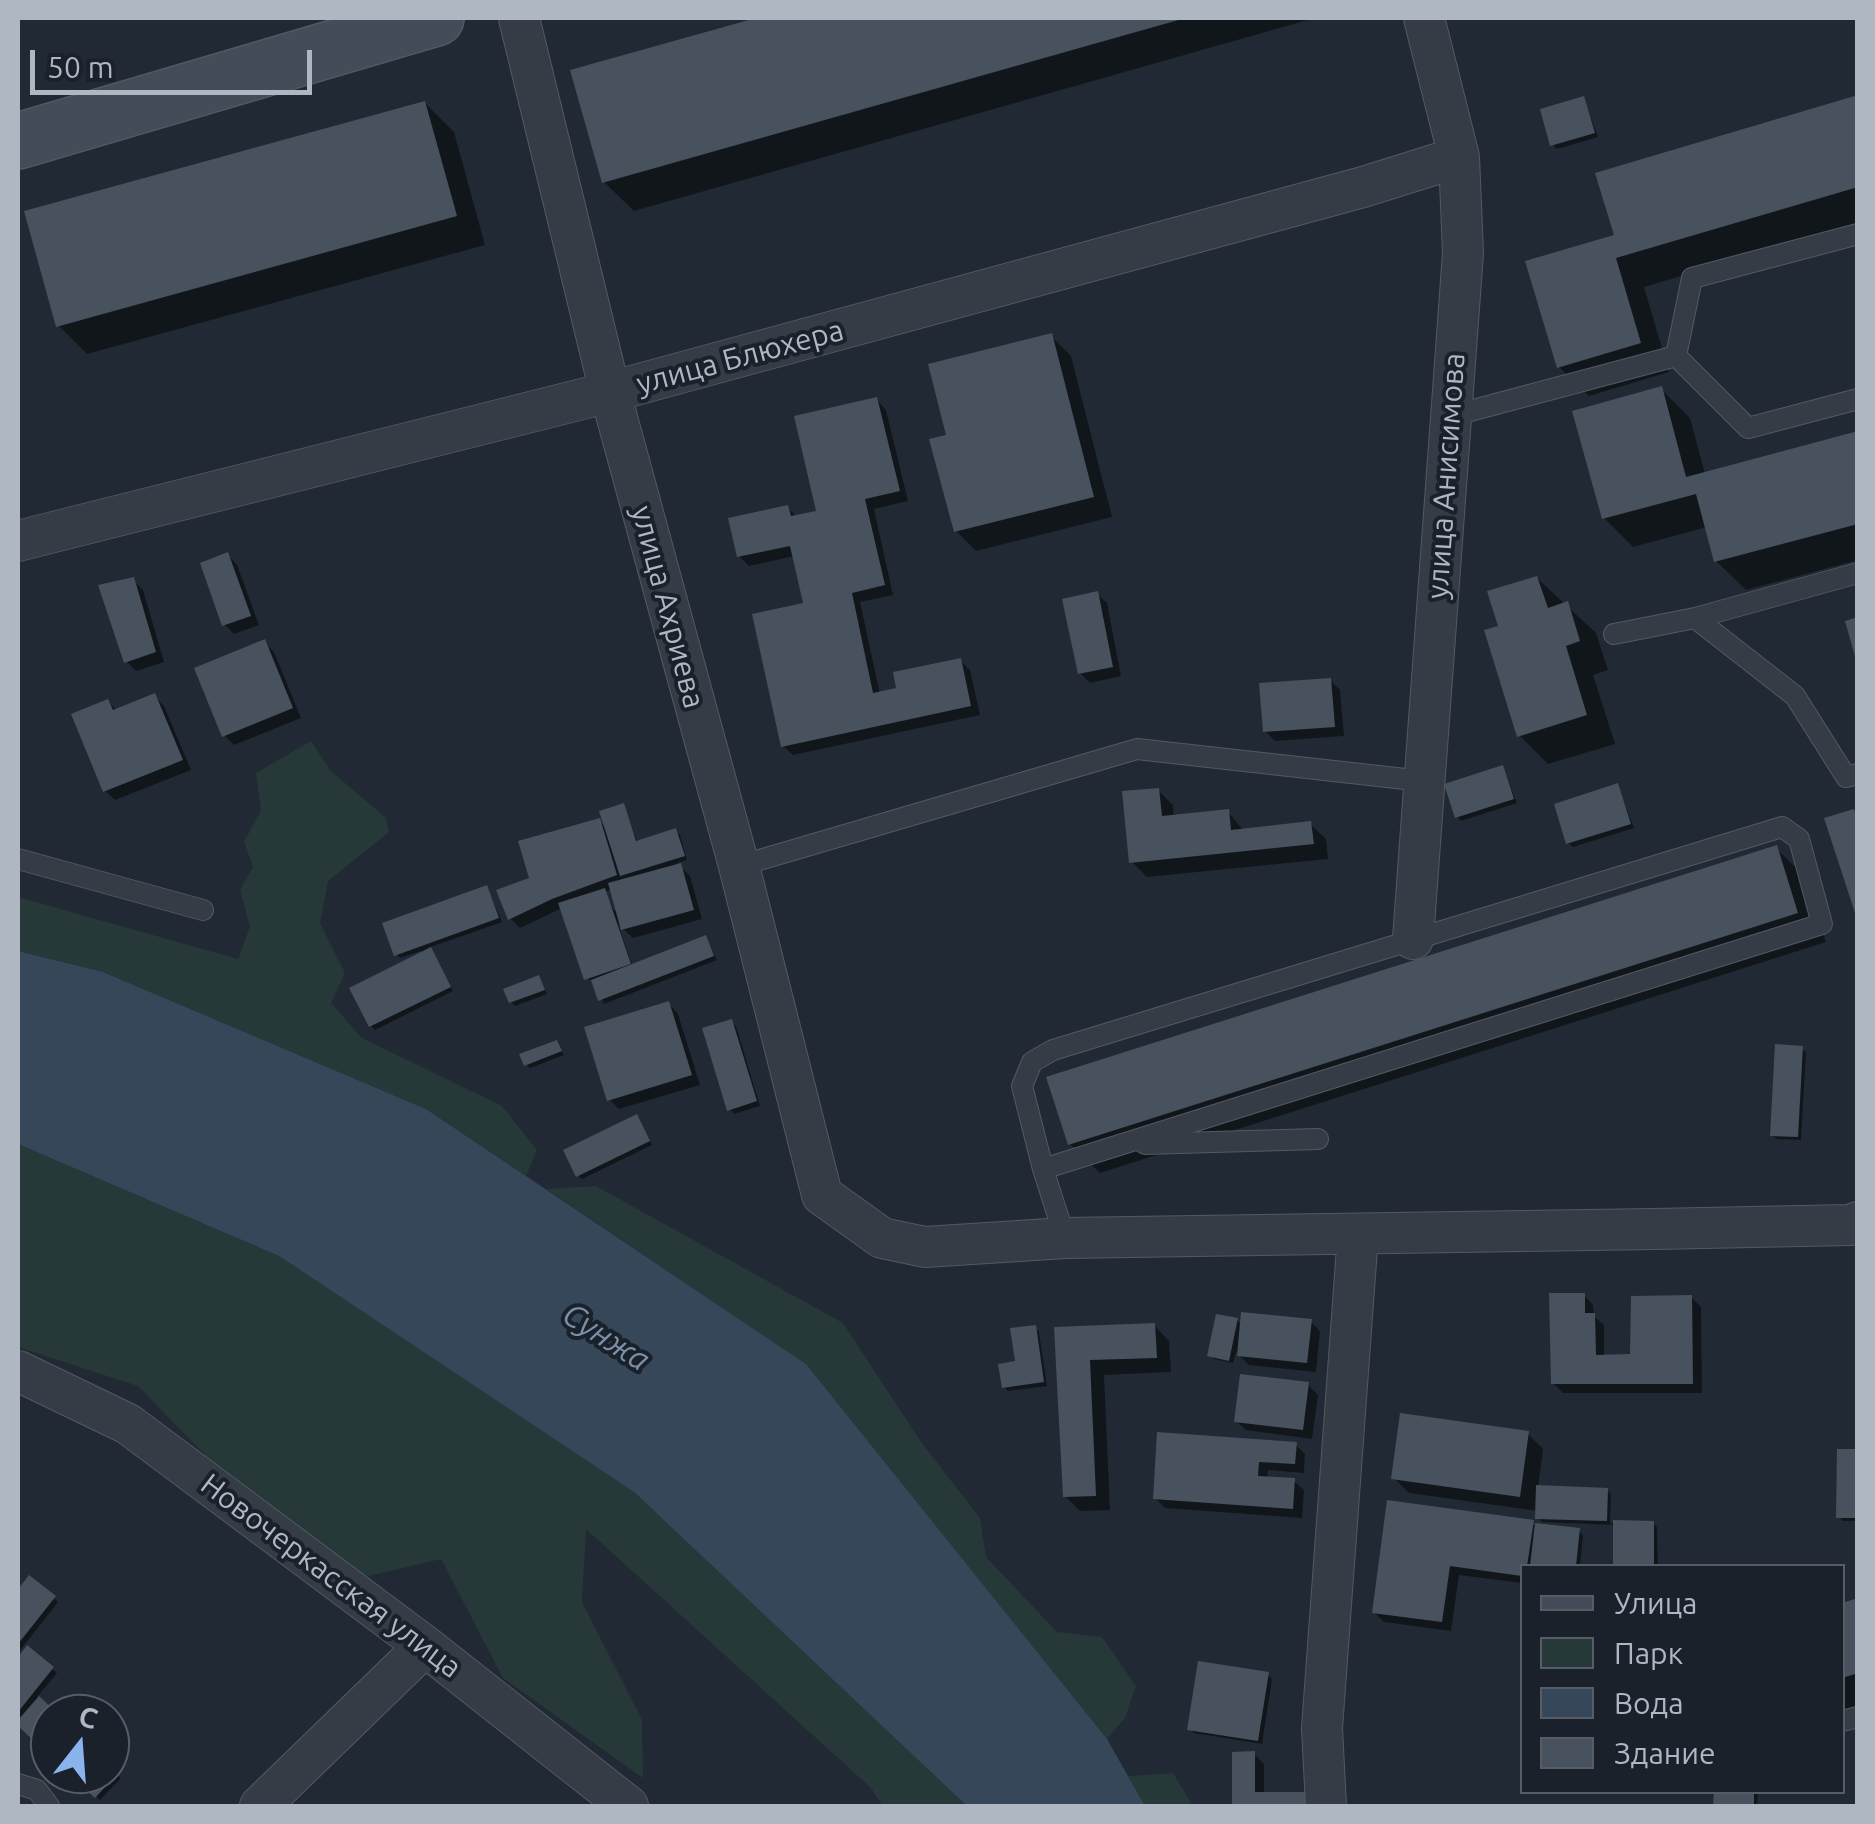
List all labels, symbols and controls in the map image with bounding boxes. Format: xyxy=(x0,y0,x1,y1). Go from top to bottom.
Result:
scale bar xyxy=(35,30,318,92)
text: 50 m xyxy=(47,50,114,84)
street label: улица Блюхера xyxy=(633,312,847,402)
street label: улица Анисимова xyxy=(1419,352,1473,600)
street label: улица Ахриева xyxy=(624,502,712,712)
water label: Сунжа xyxy=(555,1295,657,1379)
street label: Новочеркасская улица xyxy=(194,1466,468,1686)
legend xyxy=(1520,1564,1845,1794)
text: Улица xyxy=(1614,1586,1698,1620)
text: Парк xyxy=(1614,1636,1683,1670)
text: Вода xyxy=(1614,1686,1684,1720)
north arrow xyxy=(30,1694,130,1794)
text: С xyxy=(75,1699,101,1734)
text: Здание xyxy=(1614,1736,1716,1770)

